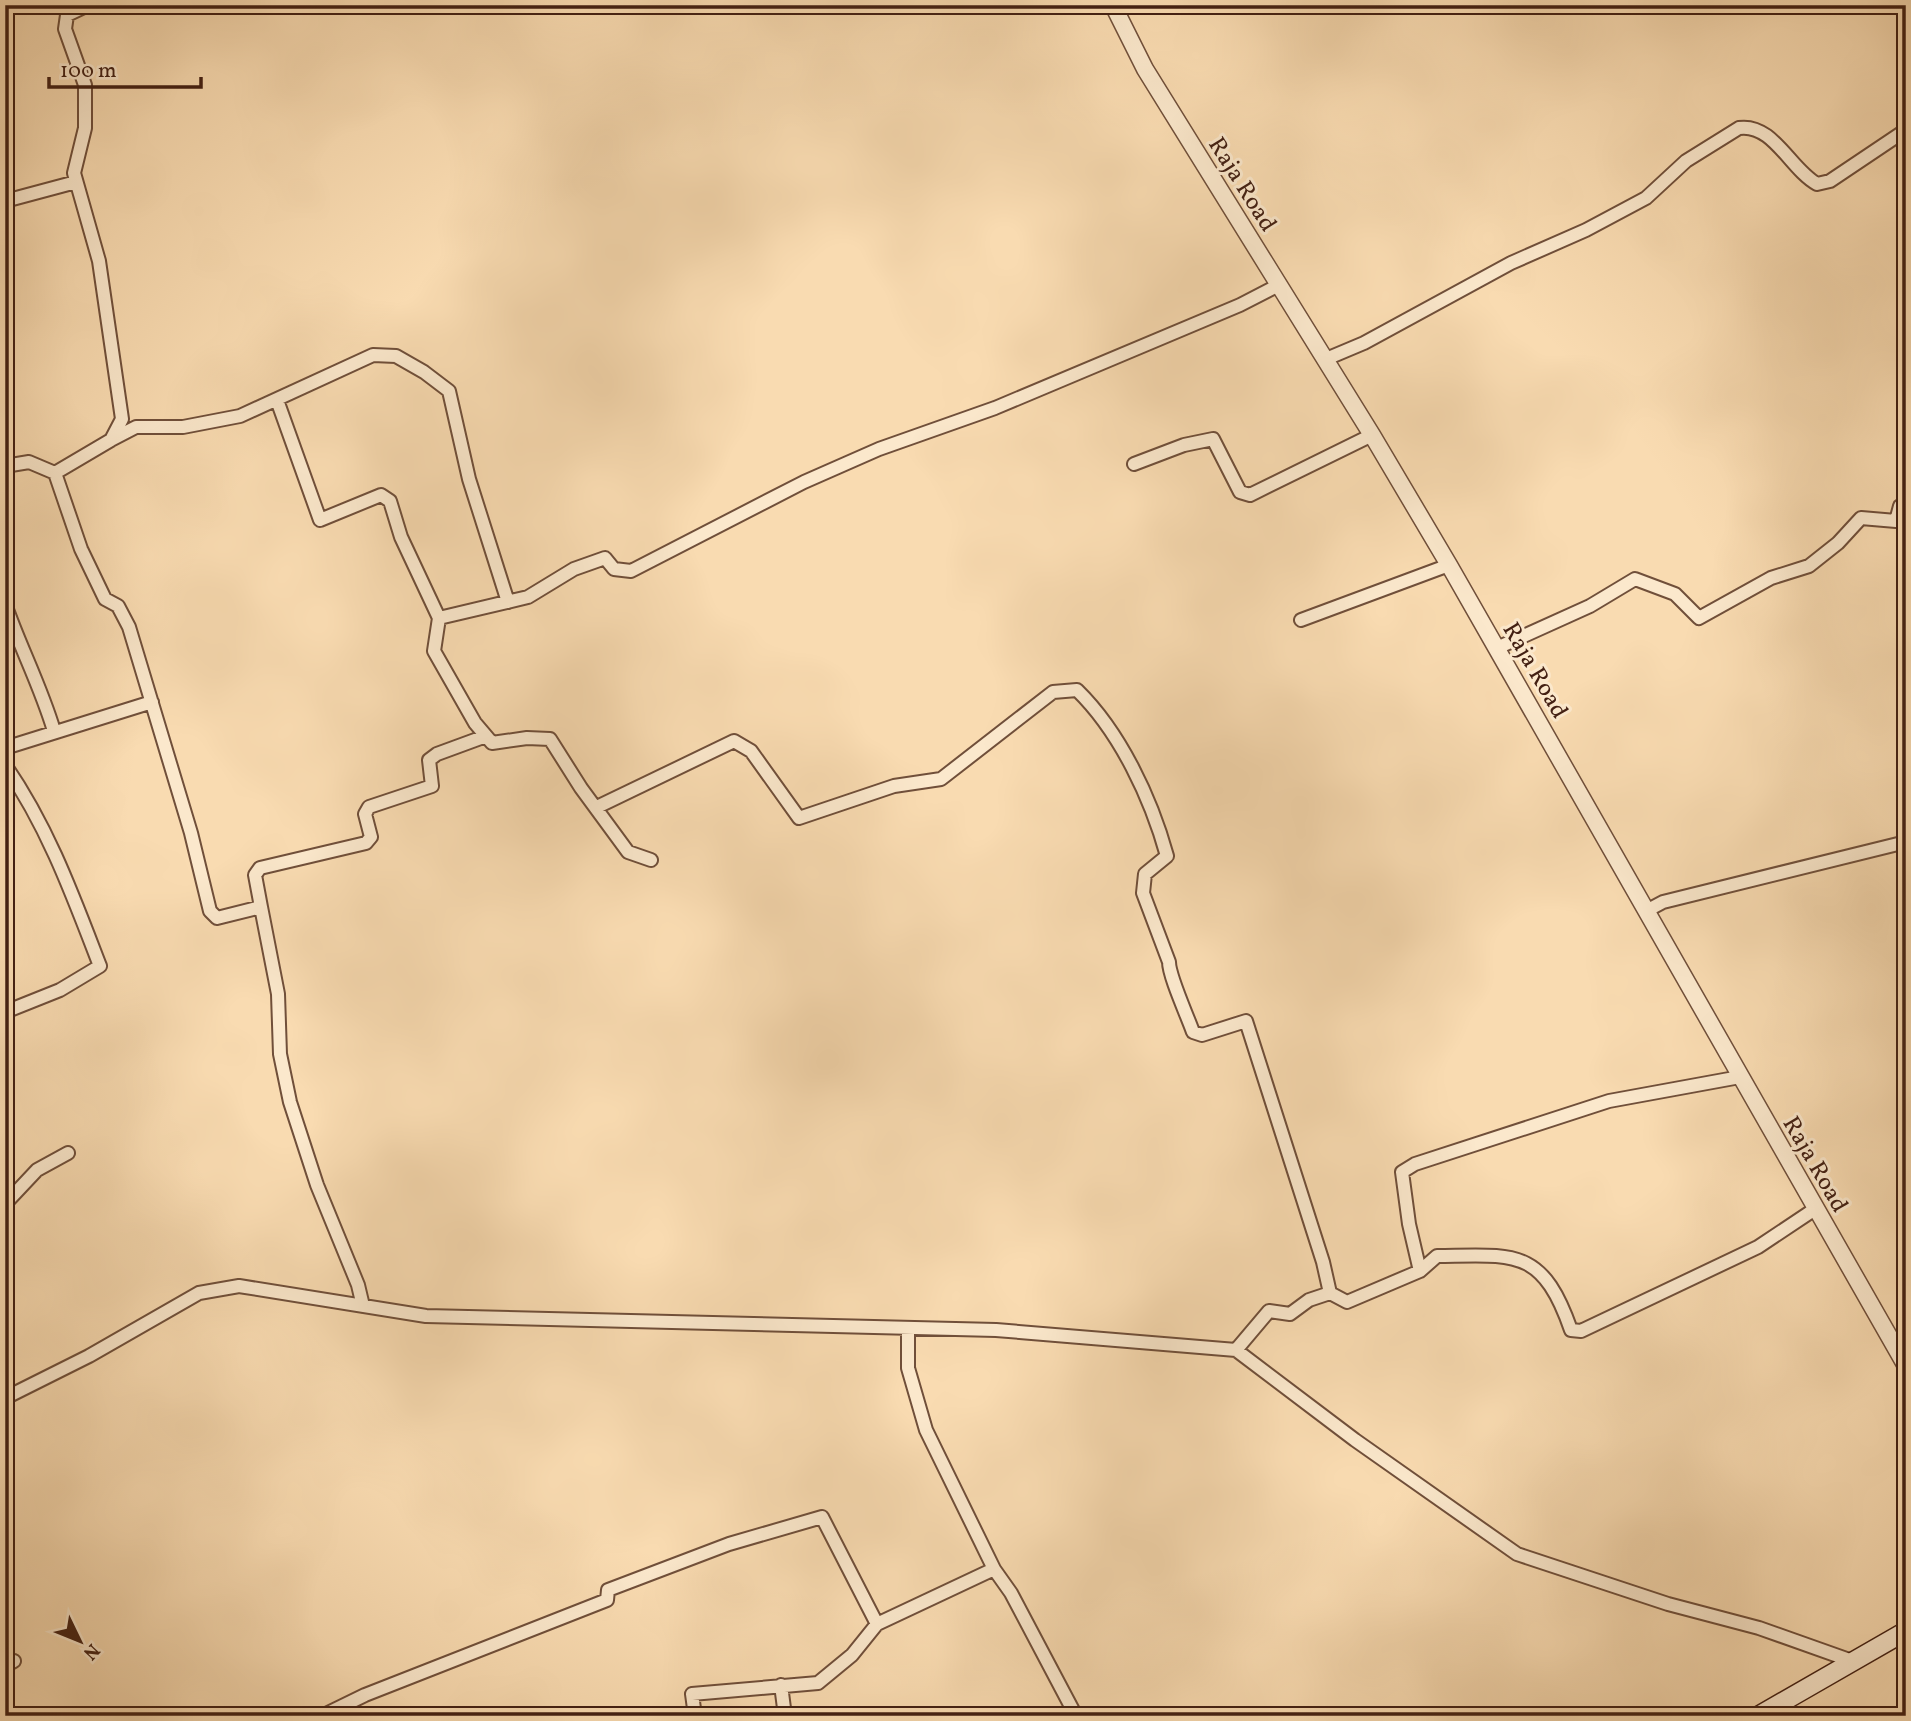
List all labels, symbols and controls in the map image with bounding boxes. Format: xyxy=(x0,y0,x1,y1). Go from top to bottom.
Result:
scale bar xyxy=(49,46,201,90)
text: 100 m xyxy=(60,57,117,86)
street label: Raja Road xyxy=(1199,131,1284,239)
street label: Raja Road xyxy=(1493,617,1576,725)
street label: Raja Road xyxy=(1773,1111,1856,1219)
north arrow xyxy=(46,1606,116,1676)
text: N xyxy=(77,1637,105,1665)

